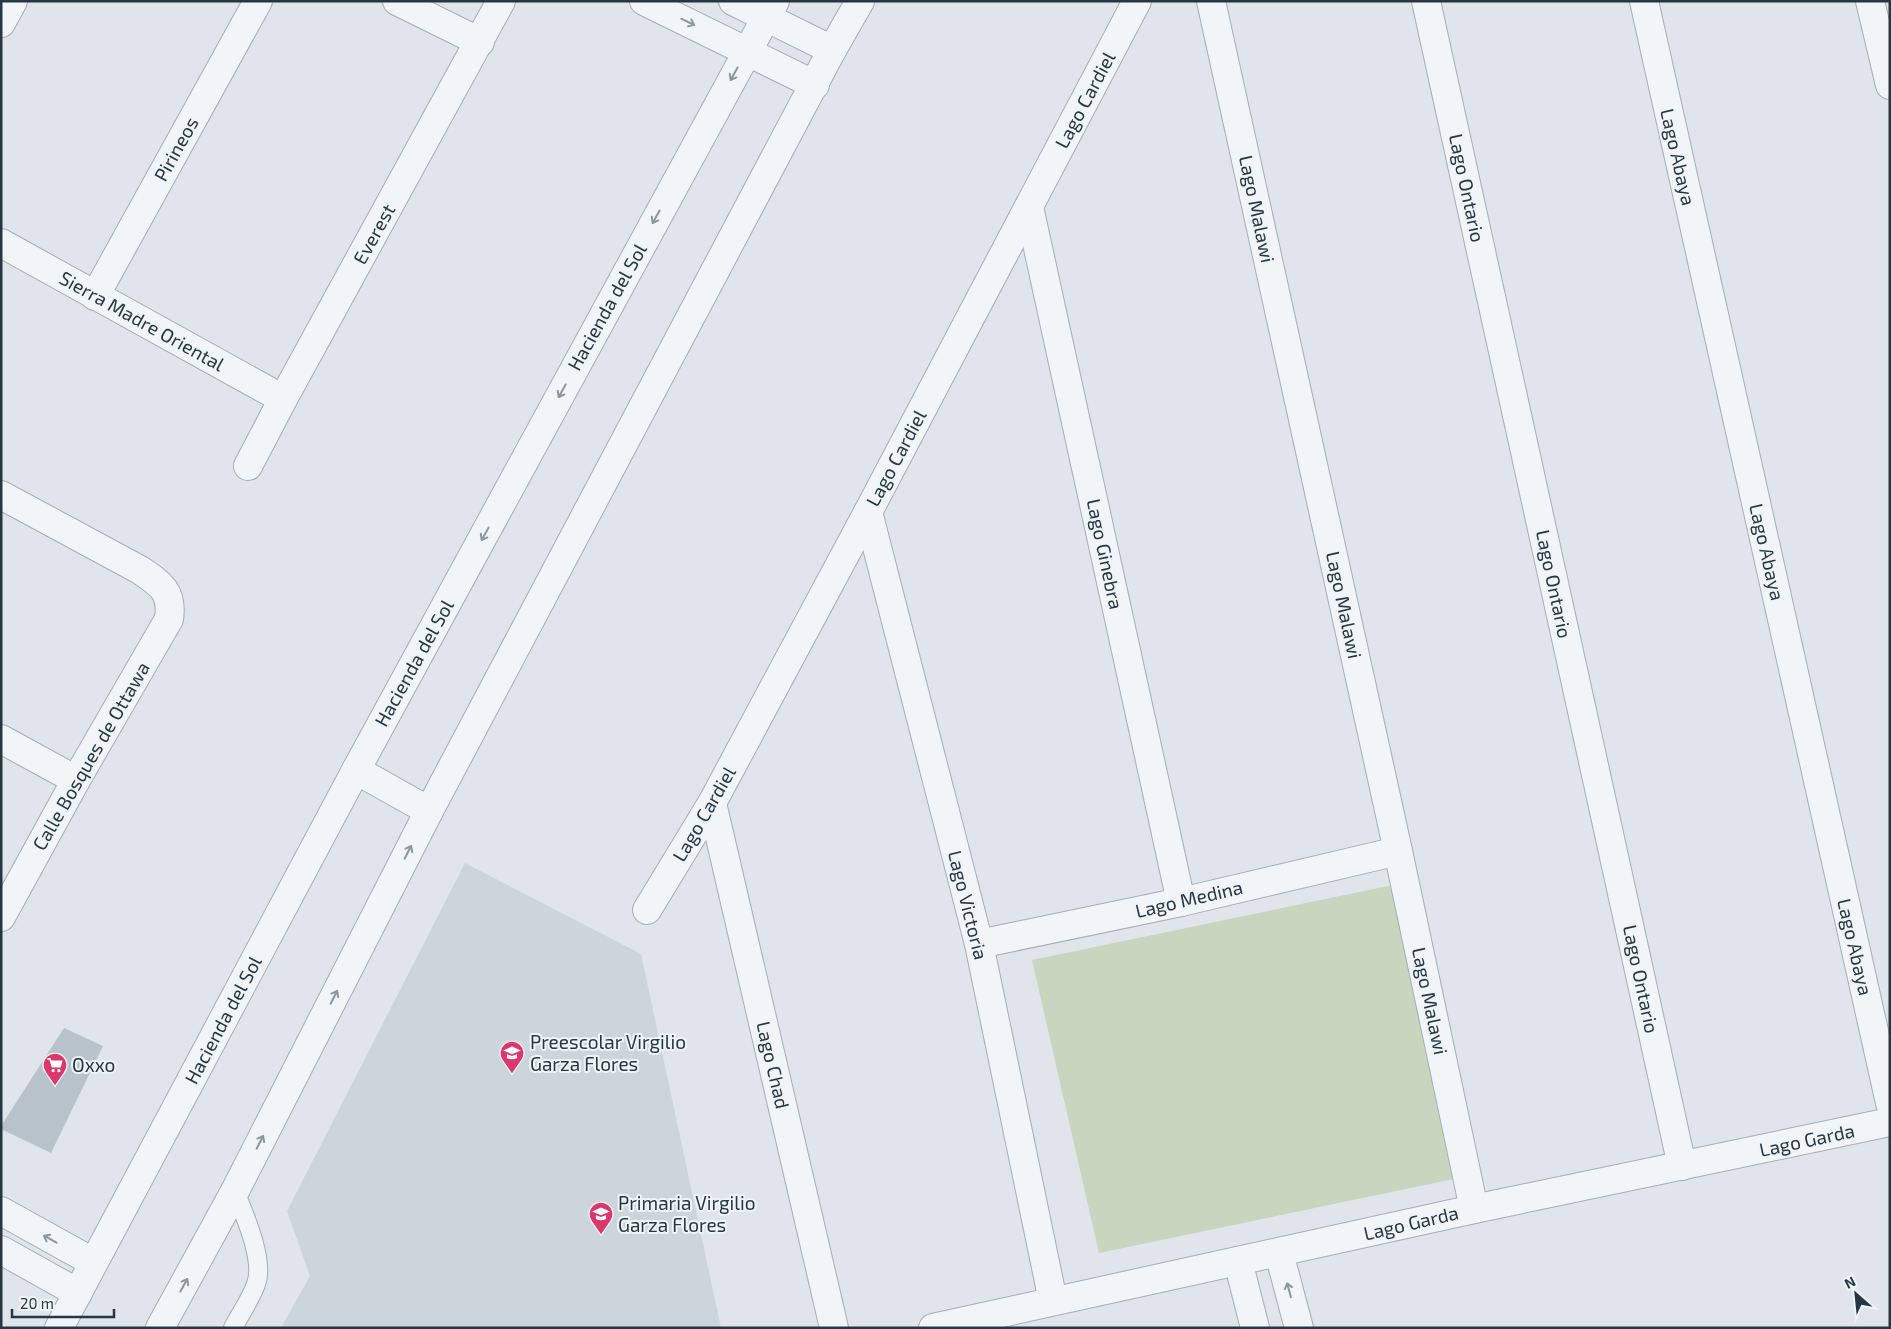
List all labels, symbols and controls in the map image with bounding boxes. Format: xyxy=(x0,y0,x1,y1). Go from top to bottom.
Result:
one-way arrow xyxy=(680,18,695,27)
street label: Lago Cardiel xyxy=(1050,47,1120,152)
one-way arrow xyxy=(729,67,739,82)
street label: Lago Abaya xyxy=(1656,106,1701,208)
street label: Pirineos xyxy=(149,113,203,185)
street label: Lago Ontario xyxy=(1445,132,1490,244)
street label: Lago Malawi xyxy=(1235,153,1280,265)
street label: Everest xyxy=(348,200,399,268)
one-way arrow xyxy=(651,210,661,224)
street label: Hacienda del Sol xyxy=(562,239,651,374)
street label: Sierra Madre Oriental xyxy=(56,266,229,376)
one-way arrow xyxy=(557,383,567,398)
street label: Lago Cardiel xyxy=(861,405,931,510)
street label: Lago Ginebra xyxy=(1083,496,1128,611)
street label: Lago Abaya xyxy=(1745,501,1790,603)
one-way arrow xyxy=(479,526,489,540)
street label: Lago Ontario xyxy=(1532,528,1577,640)
street label: Lago Malawi xyxy=(1322,549,1367,661)
street label: Hacienda del Sol xyxy=(369,595,458,730)
street label: Calle Bosques de Ottawa xyxy=(27,657,154,854)
street label: Lago Cardiel xyxy=(667,762,740,865)
one-way arrow xyxy=(404,845,413,860)
street label: Lago Victoria xyxy=(944,848,993,962)
street label: Lago Medina xyxy=(1133,875,1245,922)
street label: Lago Abaya xyxy=(1833,896,1878,998)
street label: Lago Ontario xyxy=(1619,923,1664,1035)
street label: Lago Malawi xyxy=(1408,945,1453,1057)
street label: Hacienda del Sol xyxy=(179,952,266,1088)
one-way arrow xyxy=(330,990,339,1005)
street label: Lago Chad xyxy=(752,1019,795,1111)
place label: Preescolar Virgilio Garza Flores xyxy=(530,1030,686,1075)
school or university icon: Preescolar Virgilio Garza Flores xyxy=(499,1040,525,1074)
supermarket icon: Oxxo xyxy=(42,1052,68,1086)
place label: Oxxo xyxy=(72,1053,115,1076)
street label: Lago Garda xyxy=(1757,1118,1857,1161)
one-way arrow xyxy=(255,1134,265,1149)
place label: Primaria Virgilio Garza Flores xyxy=(618,1191,755,1236)
street label: Lago Garda xyxy=(1361,1200,1461,1245)
school or university icon: Primaria Virgilio Garza Flores xyxy=(588,1201,614,1235)
one-way arrow xyxy=(44,1233,58,1243)
north arrow xyxy=(1831,1269,1881,1319)
text: N xyxy=(1842,1272,1858,1292)
one-way arrow xyxy=(180,1278,189,1293)
one-way arrow xyxy=(1284,1283,1293,1299)
scale bar xyxy=(12,1286,115,1318)
text: 20 m xyxy=(20,1294,54,1312)

